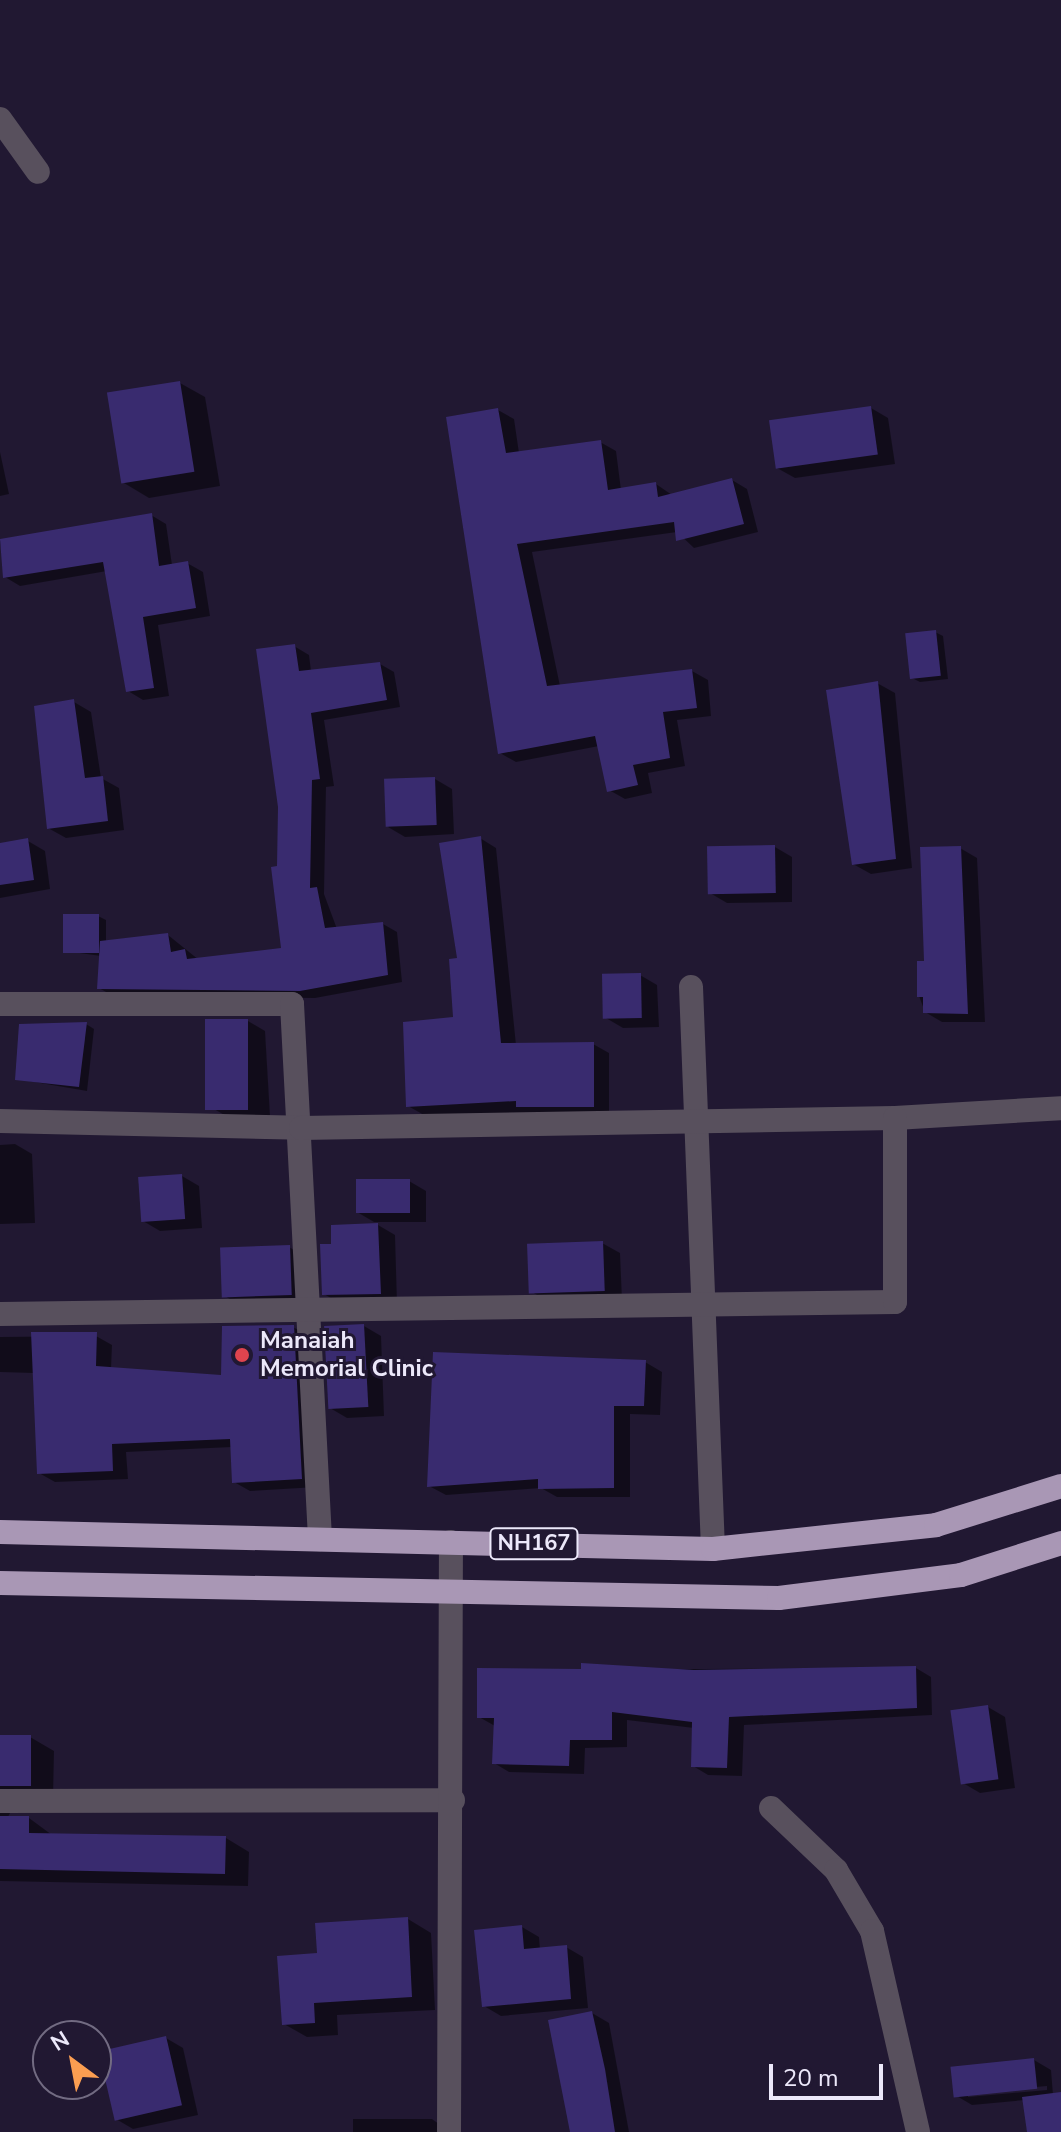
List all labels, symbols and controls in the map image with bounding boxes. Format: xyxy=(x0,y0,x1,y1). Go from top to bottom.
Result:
place label: Manaiah Memorial Clinic xyxy=(260,1327,433,1383)
marker: Manaiah Memorial Clinic xyxy=(231,1344,253,1366)
road number: NH167 xyxy=(488,1526,580,1562)
north arrow xyxy=(32,2020,112,2100)
text: N xyxy=(45,2024,75,2058)
scale bar xyxy=(773,2048,887,2098)
text: 20 m xyxy=(783,2062,839,2094)

